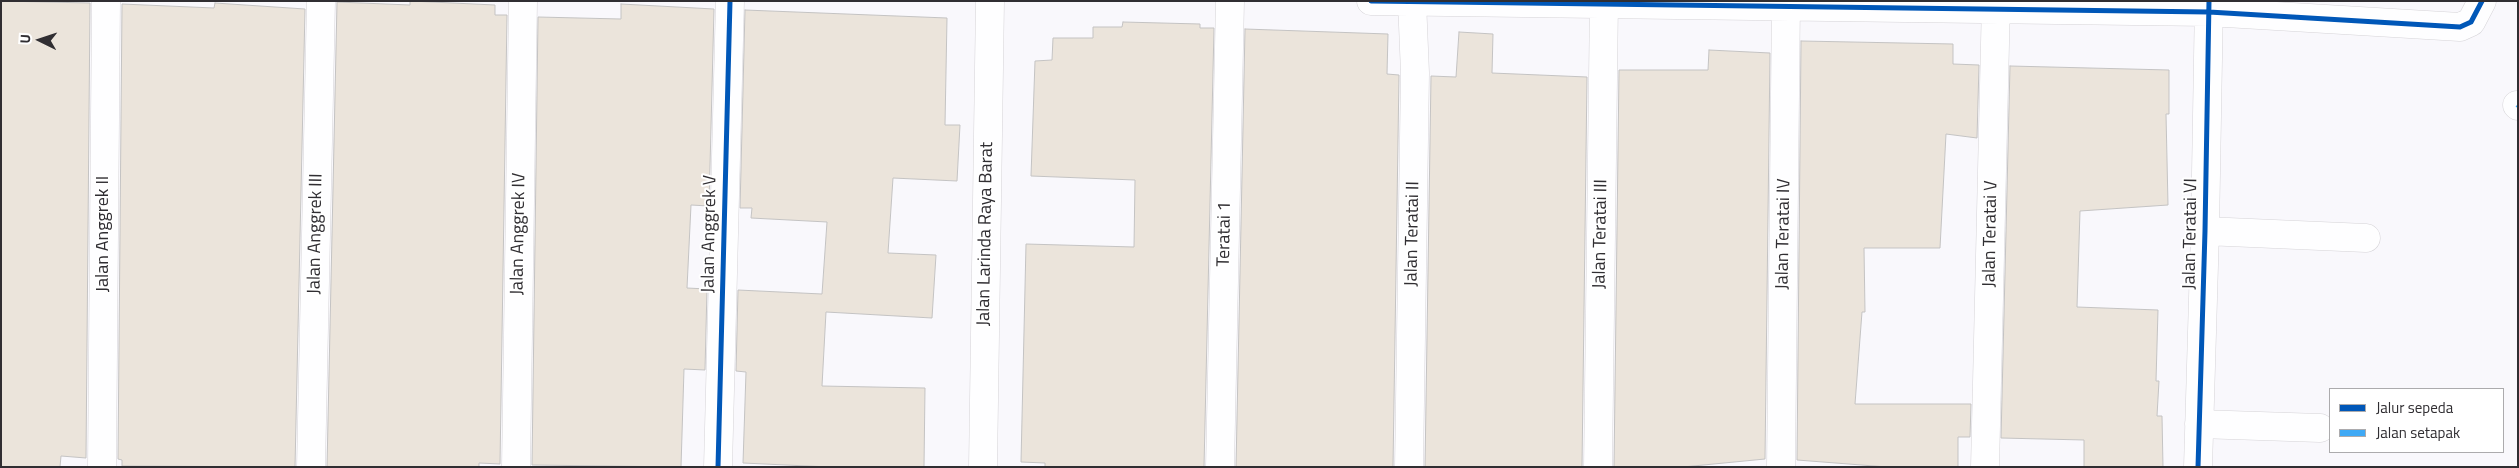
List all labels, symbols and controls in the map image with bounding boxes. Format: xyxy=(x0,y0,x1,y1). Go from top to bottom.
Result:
north arrow xyxy=(15,15,65,65)
text: U xyxy=(14,34,35,44)
street label: Jalan Larinda Raya Barat xyxy=(974,142,998,326)
street label: Jalan Anggrek III xyxy=(304,173,328,295)
street label: Jalan Anggrek IV xyxy=(507,173,531,295)
street label: Jalan Anggrek V xyxy=(698,175,722,293)
street label: Jalan Anggrek II xyxy=(93,176,115,292)
street label: Jalan Teratai IV xyxy=(1772,178,1796,290)
street label: Jalan Teratai VI xyxy=(2179,178,2203,290)
street label: Jalan Teratai III xyxy=(1589,179,1613,289)
street label: Jalan Teratai V xyxy=(1979,180,2003,288)
street label: Jalan Teratai II xyxy=(1401,181,1425,287)
street label: Teratai 1 xyxy=(1214,201,1236,267)
legend xyxy=(2329,388,2504,453)
text: Jalur sepeda xyxy=(2376,396,2453,419)
text: Jalan setapak xyxy=(2376,421,2460,444)

